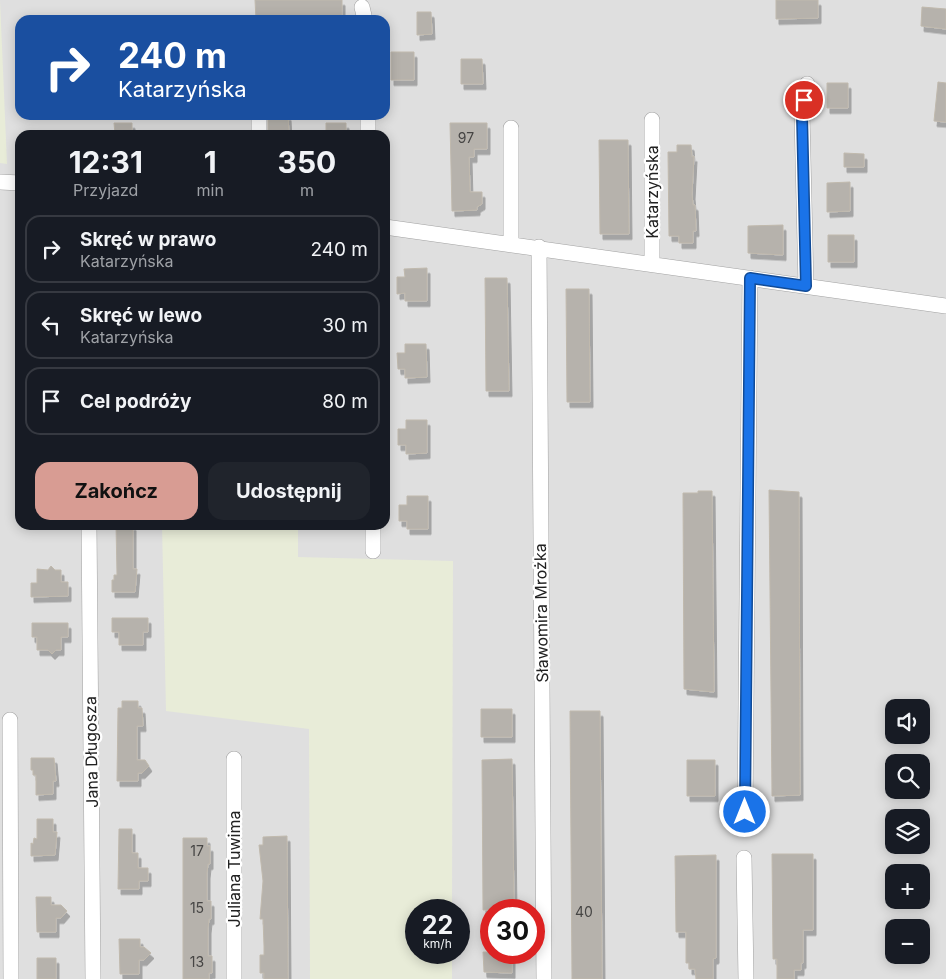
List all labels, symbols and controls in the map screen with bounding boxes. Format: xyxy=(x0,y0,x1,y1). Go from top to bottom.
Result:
text: 240 m xyxy=(118,34,227,76)
icon: right xyxy=(35,35,100,100)
text: Katarzyńska xyxy=(118,76,247,102)
pin xyxy=(783,79,825,121)
icon: arrive xyxy=(790,86,818,114)
house number: 97 xyxy=(458,129,474,146)
text: 12:31 xyxy=(69,144,143,180)
text: 1 xyxy=(204,144,217,180)
text: 350 xyxy=(278,144,336,180)
street label: Katarzyńska xyxy=(642,145,662,239)
text: Przyjazd xyxy=(73,180,138,200)
text: min xyxy=(197,180,224,200)
text: m xyxy=(300,180,314,200)
text: Skręć w prawo xyxy=(80,228,216,251)
icon: right xyxy=(37,235,65,263)
text: 240 m xyxy=(310,238,368,261)
text: Katarzyńska xyxy=(80,251,174,271)
text: Skręć w lewo xyxy=(80,304,202,327)
icon: left xyxy=(37,311,65,339)
text: 30 m xyxy=(322,314,368,337)
text: Katarzyńska xyxy=(80,327,174,347)
icon: arrive xyxy=(37,387,65,415)
text: Cel podróży xyxy=(80,390,192,413)
text: 80 m xyxy=(322,390,368,413)
button: Zakończ xyxy=(35,462,198,520)
button: Udostępnij xyxy=(208,462,370,520)
street label: Sławomira Mrożka xyxy=(530,543,552,683)
street label: Jana Długosza xyxy=(80,696,102,808)
map controls xyxy=(885,699,930,964)
button: sound xyxy=(885,699,930,744)
button: search xyxy=(885,754,930,799)
position arrow xyxy=(718,785,770,837)
button: layers xyxy=(885,809,930,854)
street label: Juliana Tuwima xyxy=(224,811,244,927)
house number: 17 xyxy=(190,842,204,859)
button: + xyxy=(885,864,930,909)
house number: 15 xyxy=(190,899,204,916)
speed limit sign: 30 xyxy=(480,899,545,964)
house number: 40 xyxy=(575,903,593,920)
text: 22 xyxy=(422,910,453,940)
button: − xyxy=(885,919,930,964)
text: km/h xyxy=(423,936,452,951)
house number: 13 xyxy=(190,953,204,970)

